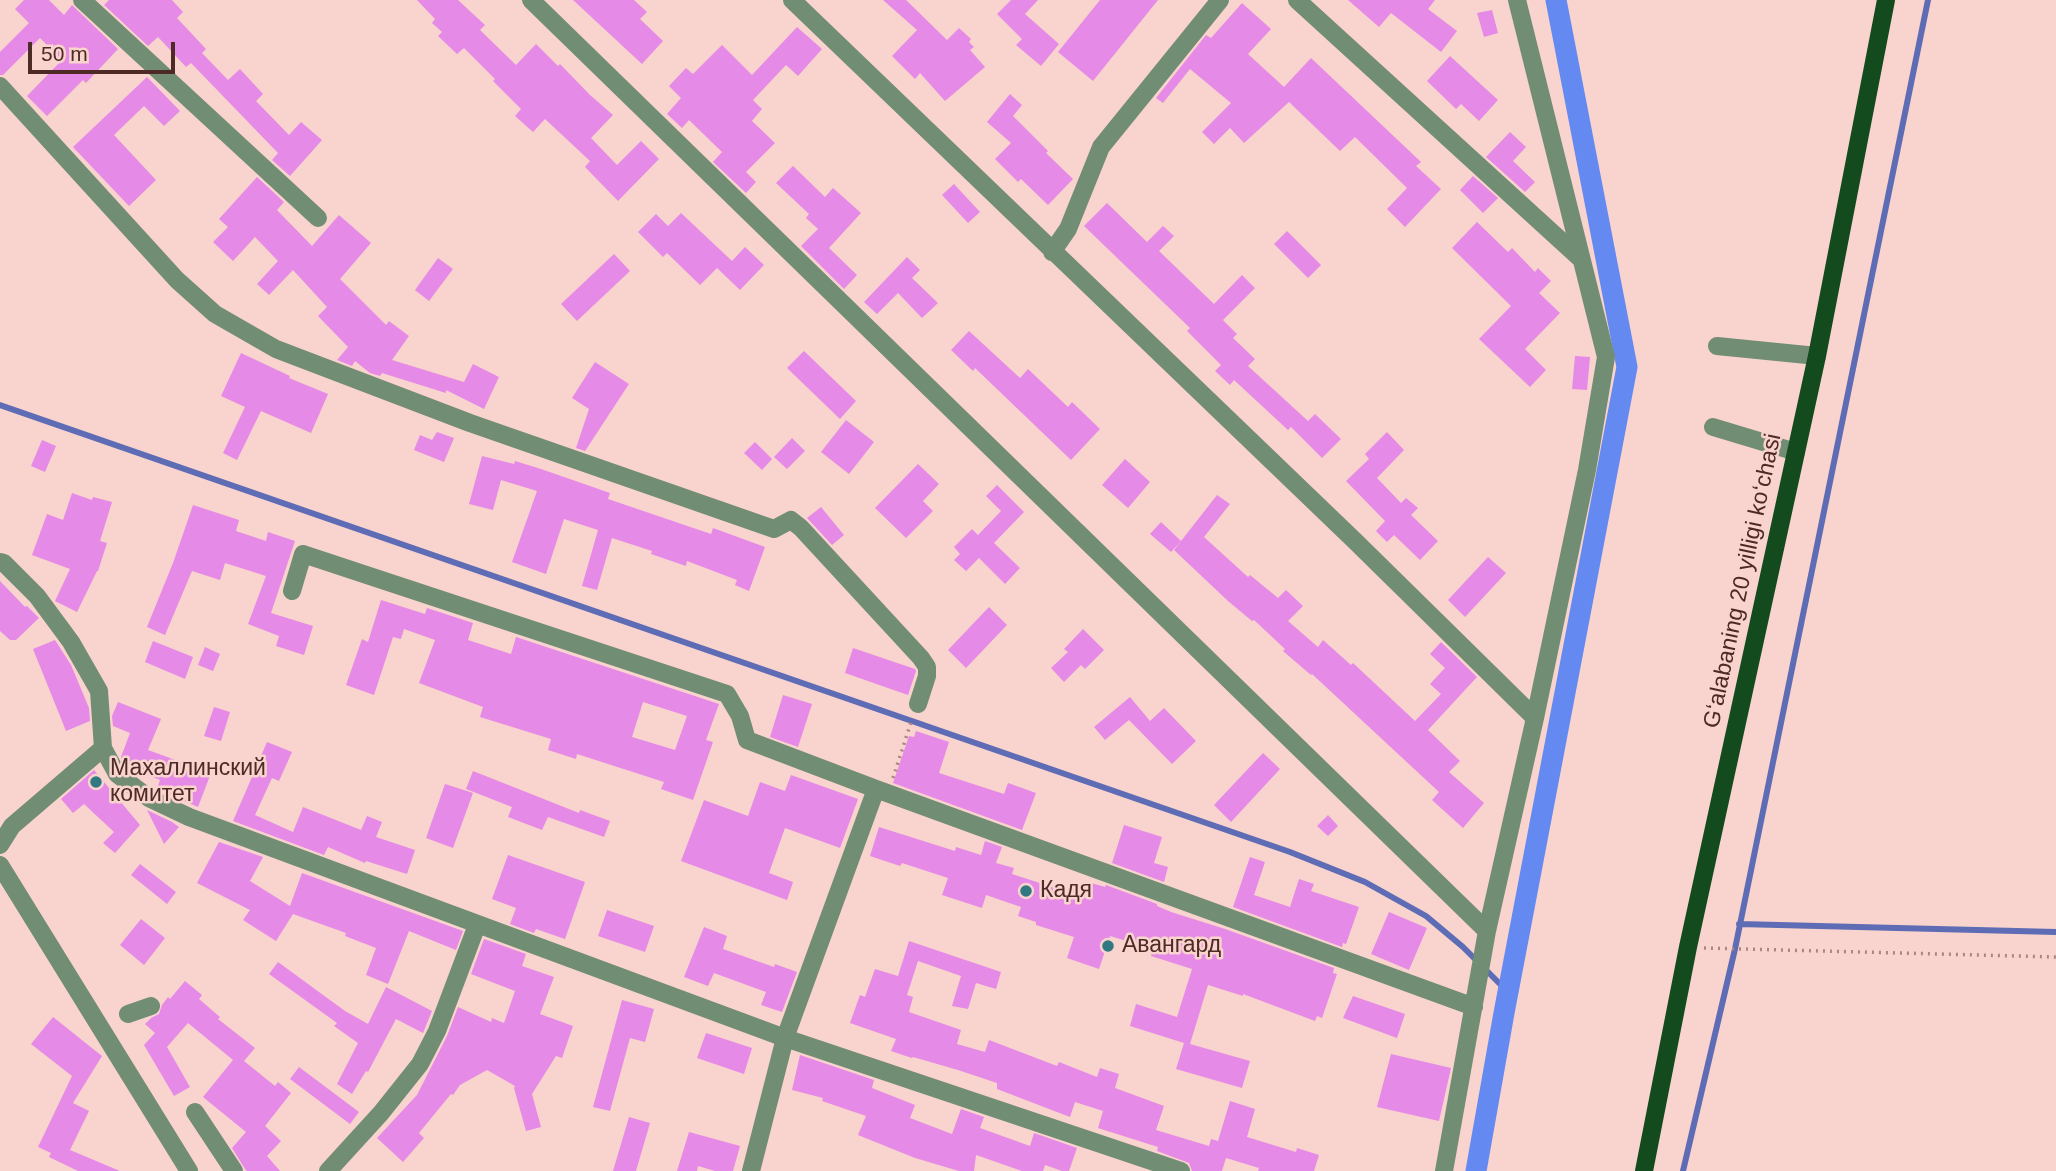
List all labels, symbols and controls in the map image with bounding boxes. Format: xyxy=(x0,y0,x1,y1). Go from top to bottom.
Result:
scale bar xyxy=(32,28,178,72)
text: 50 m xyxy=(41,42,88,65)
street label: Gʻalabaning 20 yilligi koʻchasi xyxy=(1698,431,1788,731)
place label: Махаллинский комитет xyxy=(110,755,266,809)
marker: Махаллинский комитет xyxy=(88,774,104,790)
place label: Кадя xyxy=(1040,877,1092,905)
marker: Кадя xyxy=(1018,883,1034,899)
place label: Авангард xyxy=(1122,932,1221,960)
marker: Авангард xyxy=(1100,938,1116,954)

